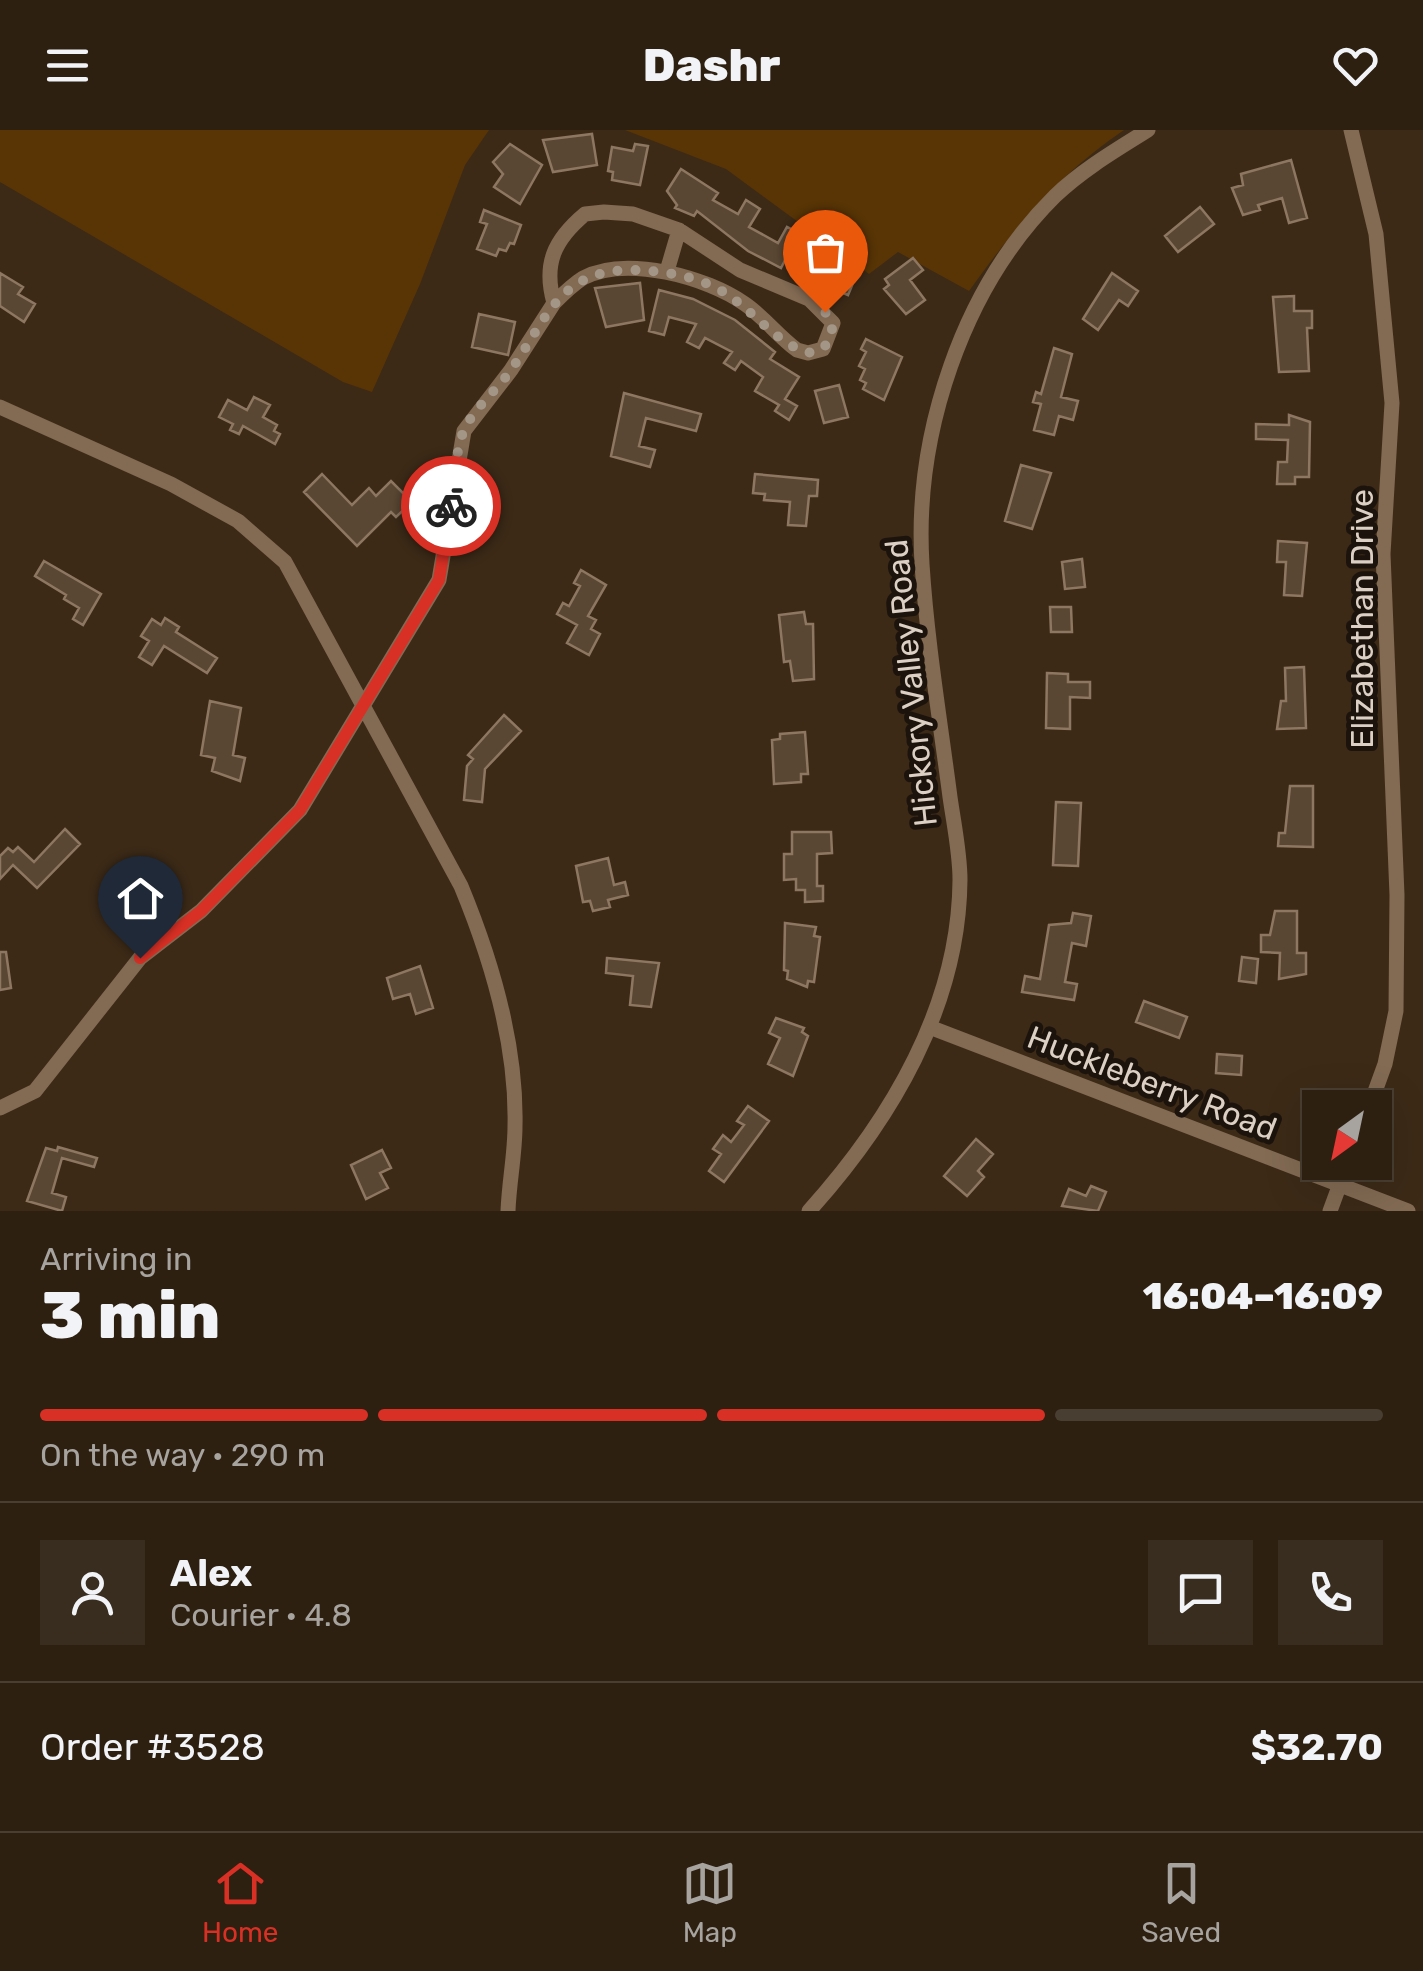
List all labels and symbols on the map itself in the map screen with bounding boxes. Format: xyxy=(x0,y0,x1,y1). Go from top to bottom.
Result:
pin xyxy=(783,210,868,313)
courier xyxy=(401,456,501,556)
street label: Elizabethan Drive xyxy=(1343,489,1381,749)
street label: Hickory Valley Road xyxy=(877,538,945,828)
pin xyxy=(98,856,183,959)
street label: Huckleberry Road xyxy=(1022,1018,1282,1148)
north arrow xyxy=(1302,1090,1392,1180)

